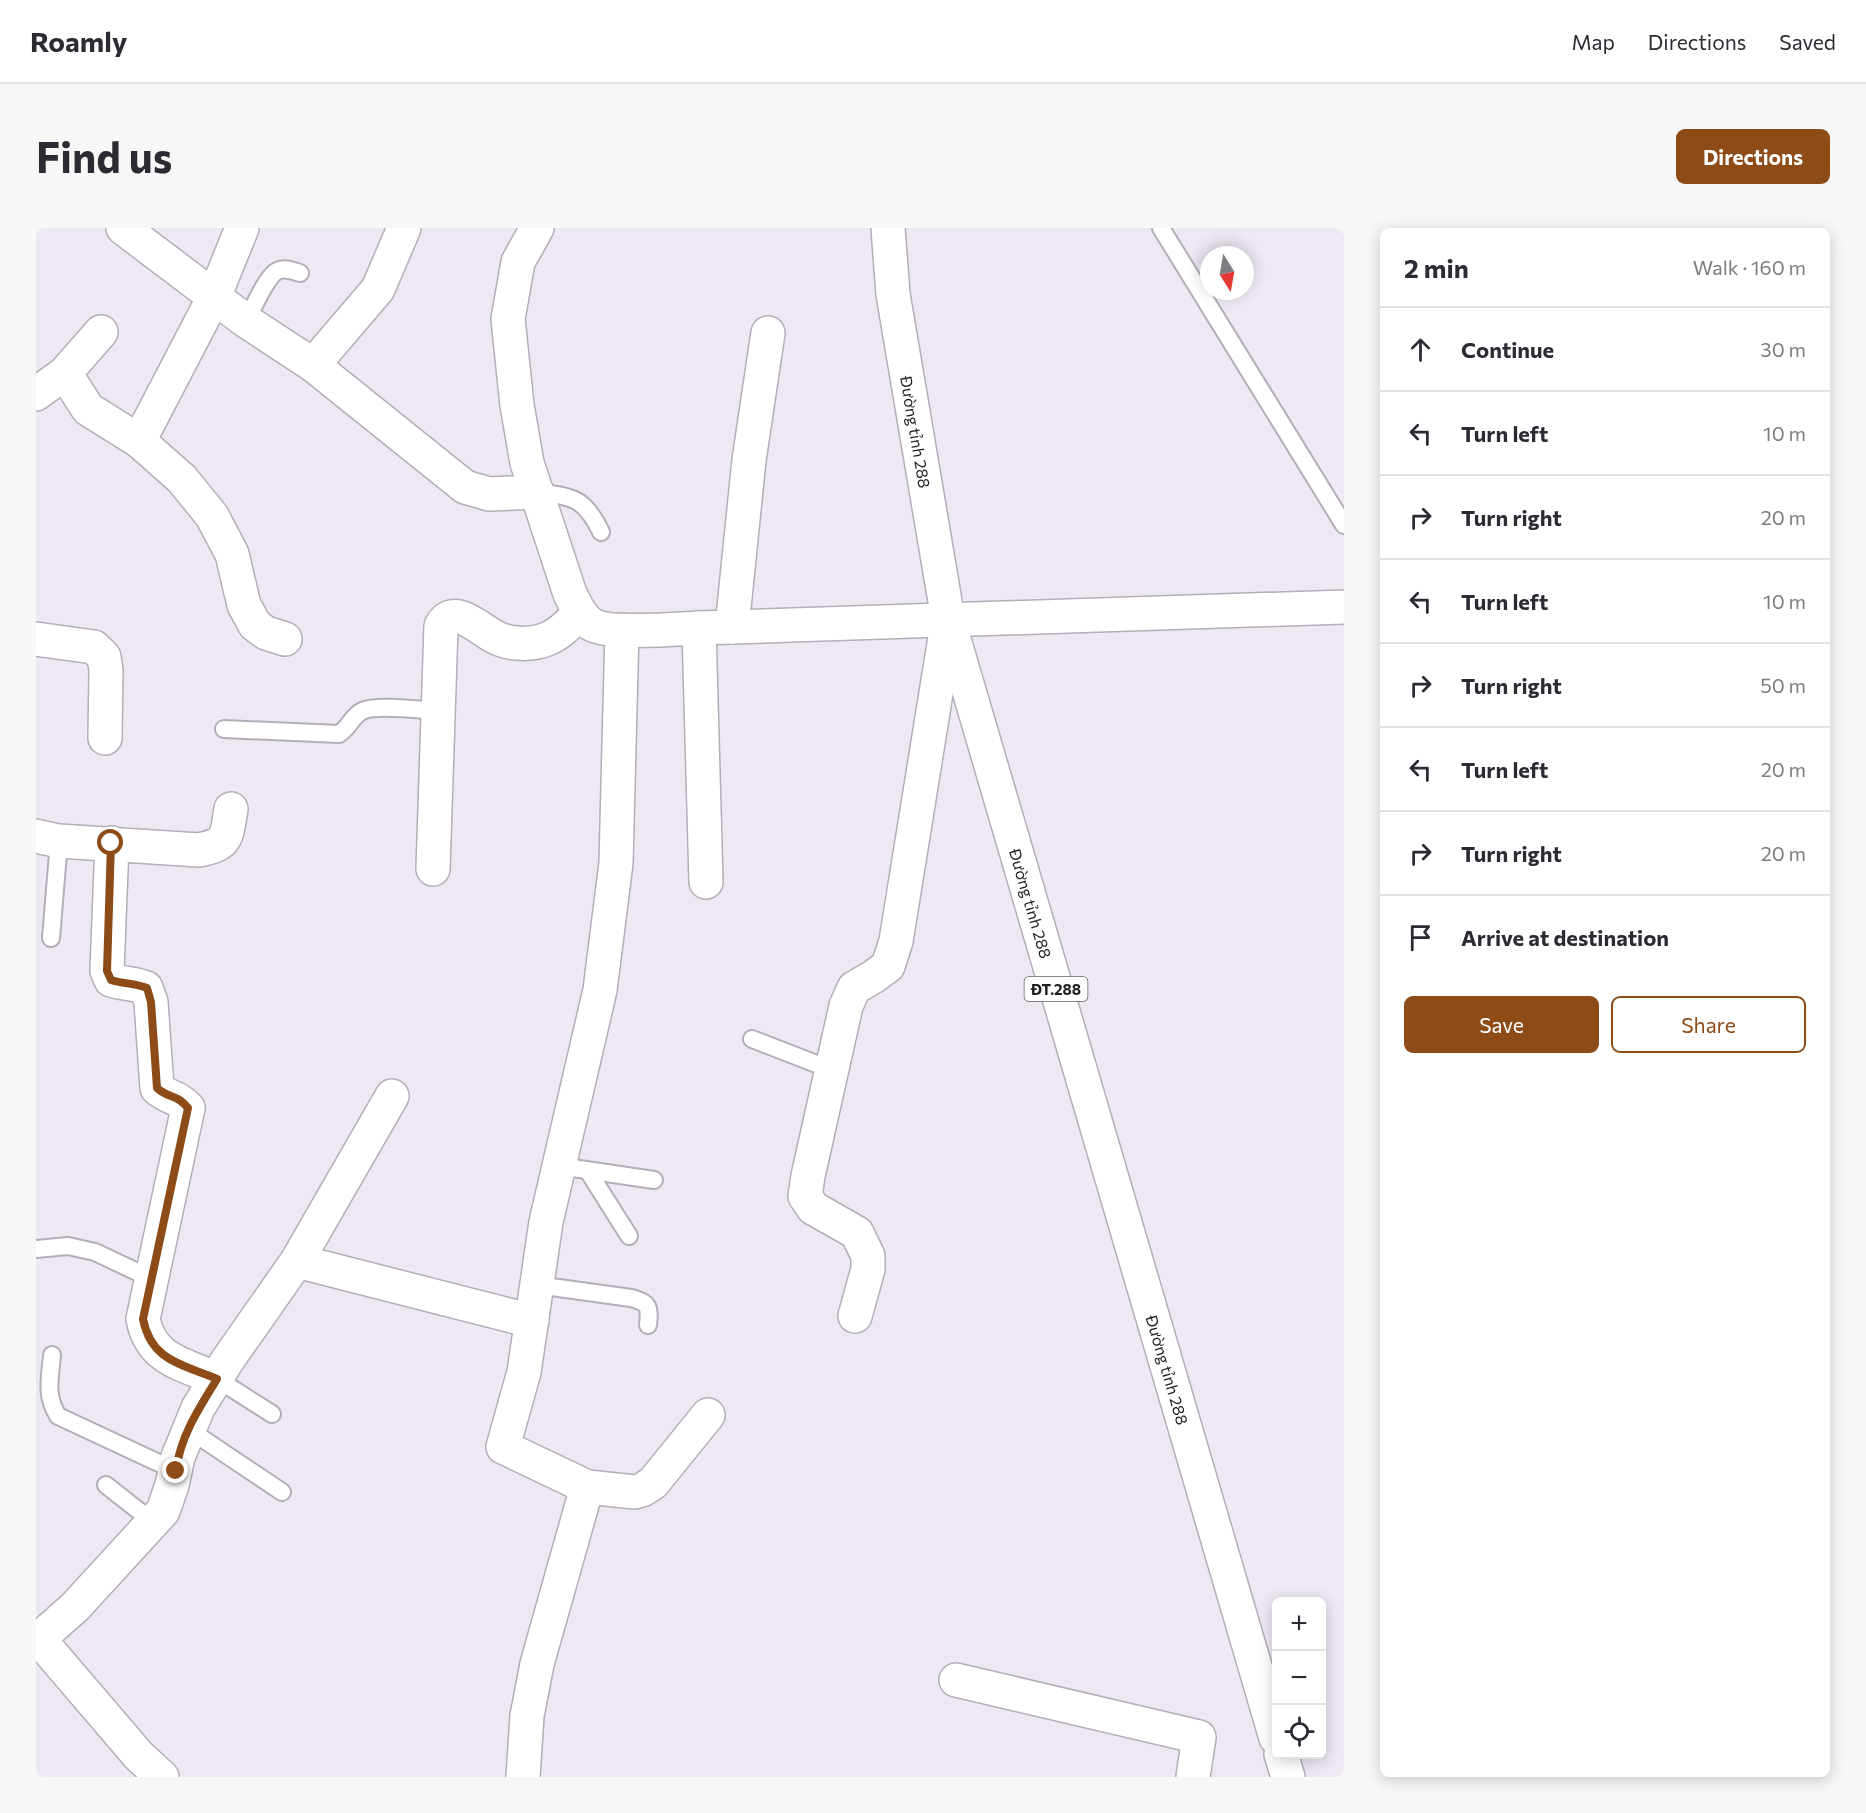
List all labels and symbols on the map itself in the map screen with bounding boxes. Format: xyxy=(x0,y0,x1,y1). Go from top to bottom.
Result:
north arrow xyxy=(1200,246,1254,300)
street label: Đường tỉnh 288 xyxy=(897,373,935,489)
route start xyxy=(97,829,123,855)
street label: Đường tỉnh 288 xyxy=(1006,845,1056,960)
road number: ĐT.288 xyxy=(1024,977,1088,1001)
street label: Đường tỉnh 288 xyxy=(1143,1312,1193,1427)
route end xyxy=(162,1457,188,1483)

